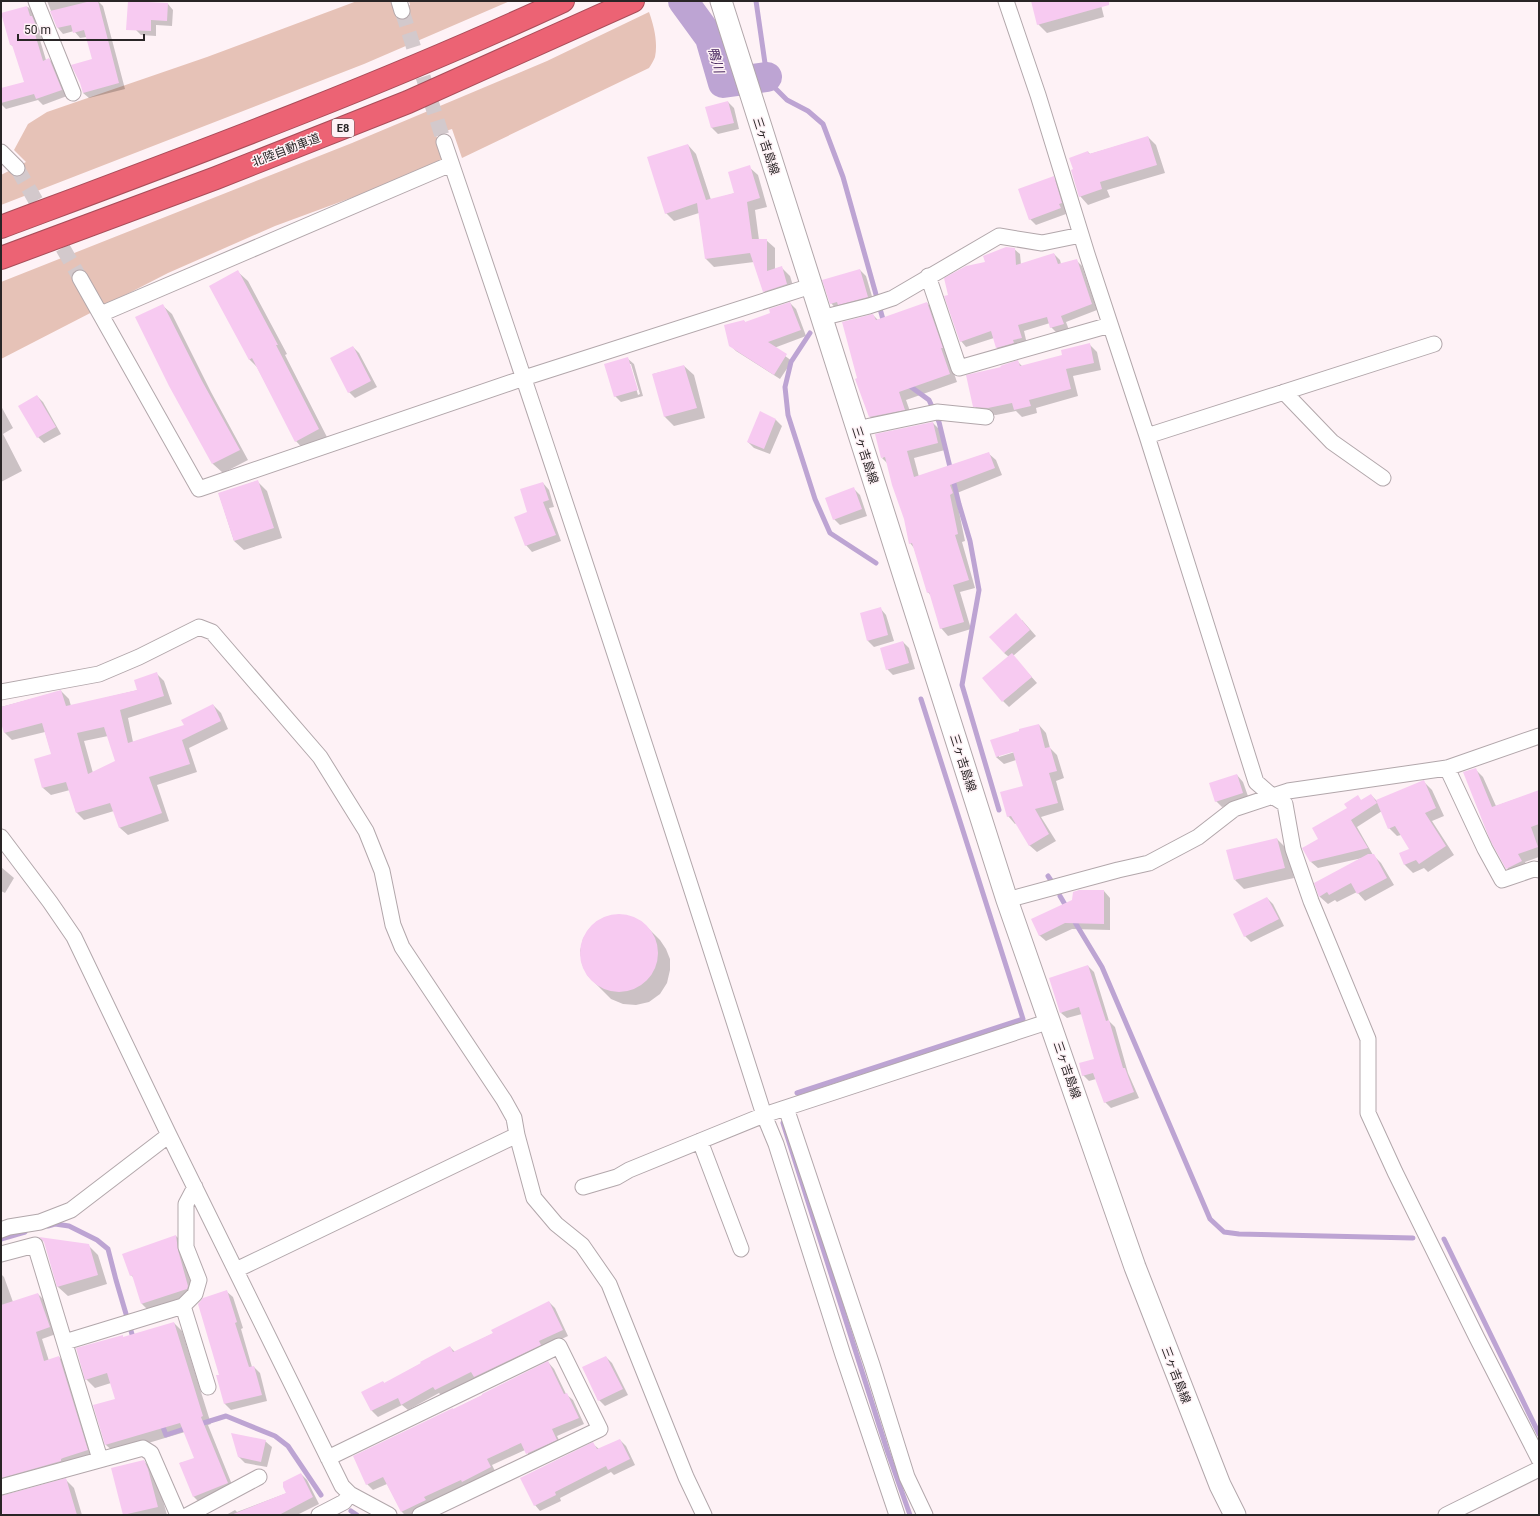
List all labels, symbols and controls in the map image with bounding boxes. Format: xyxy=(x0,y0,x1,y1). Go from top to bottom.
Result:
scale bar xyxy=(18,16,144,42)
text: 50 m xyxy=(24,23,51,37)
water label: 鴨川 xyxy=(705,45,727,76)
street label: 三ヶ吉島線 xyxy=(750,115,782,177)
road number: E8 xyxy=(332,119,354,137)
street label: 北陸自動車道 xyxy=(250,131,322,169)
street label: 三ヶ吉島線 xyxy=(849,424,881,486)
street label: 三ヶ吉島線 xyxy=(947,732,979,794)
street label: 三ヶ吉島線 xyxy=(1051,1039,1083,1101)
street label: 三ヶ吉島線 xyxy=(1159,1344,1193,1406)

